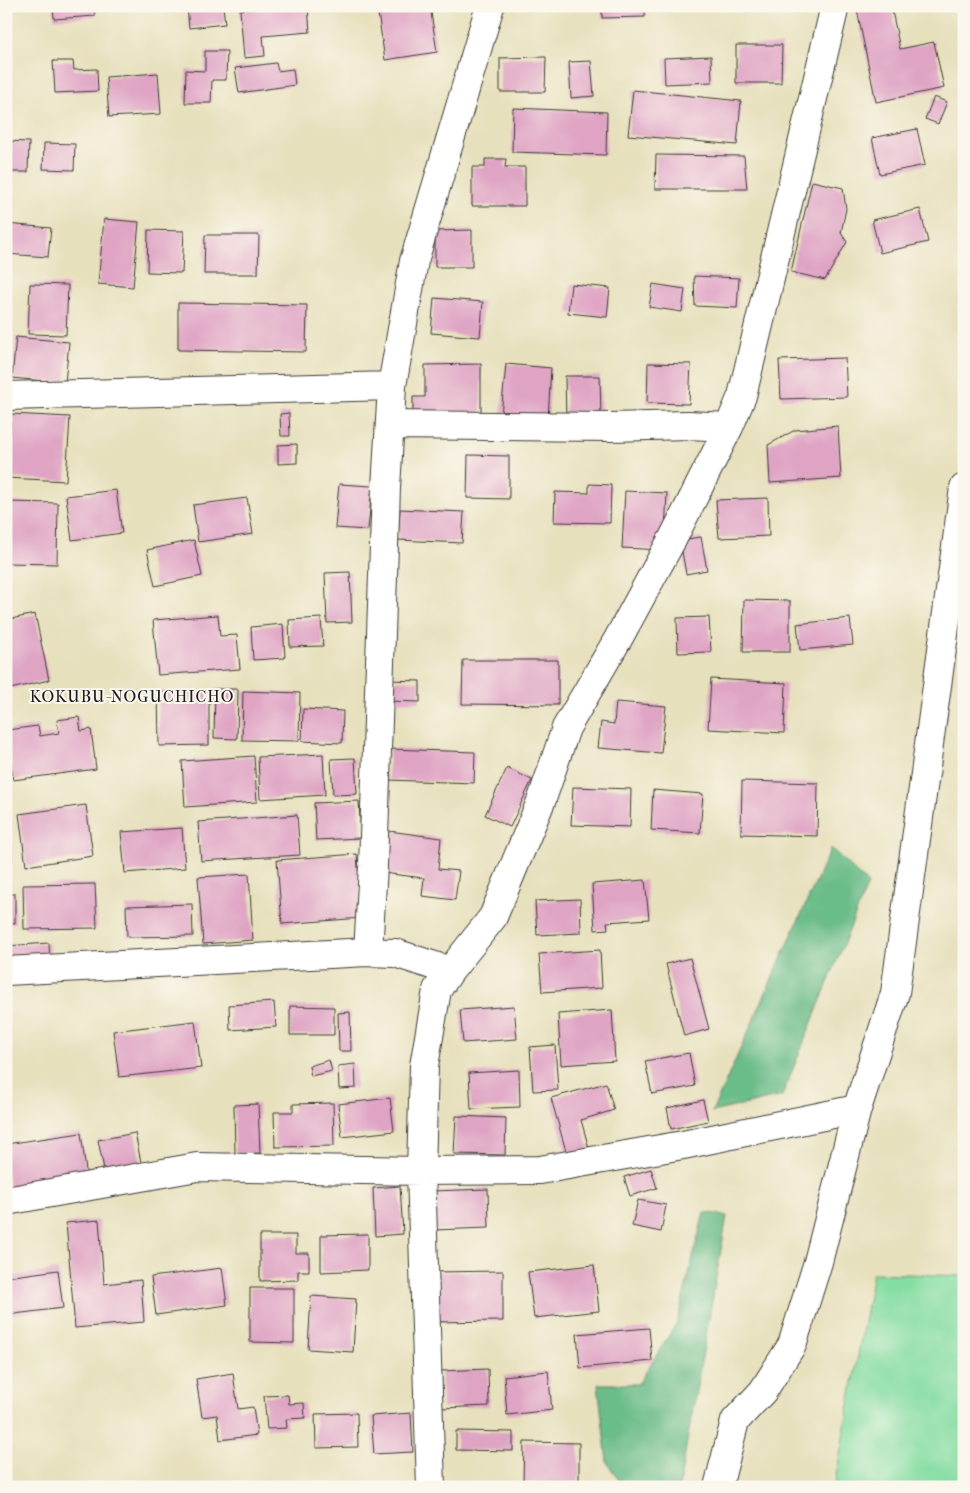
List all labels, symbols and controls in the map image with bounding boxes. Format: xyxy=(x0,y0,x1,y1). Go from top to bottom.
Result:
district label: KOKUBU-NOGUCHICHO xyxy=(30,687,234,706)

